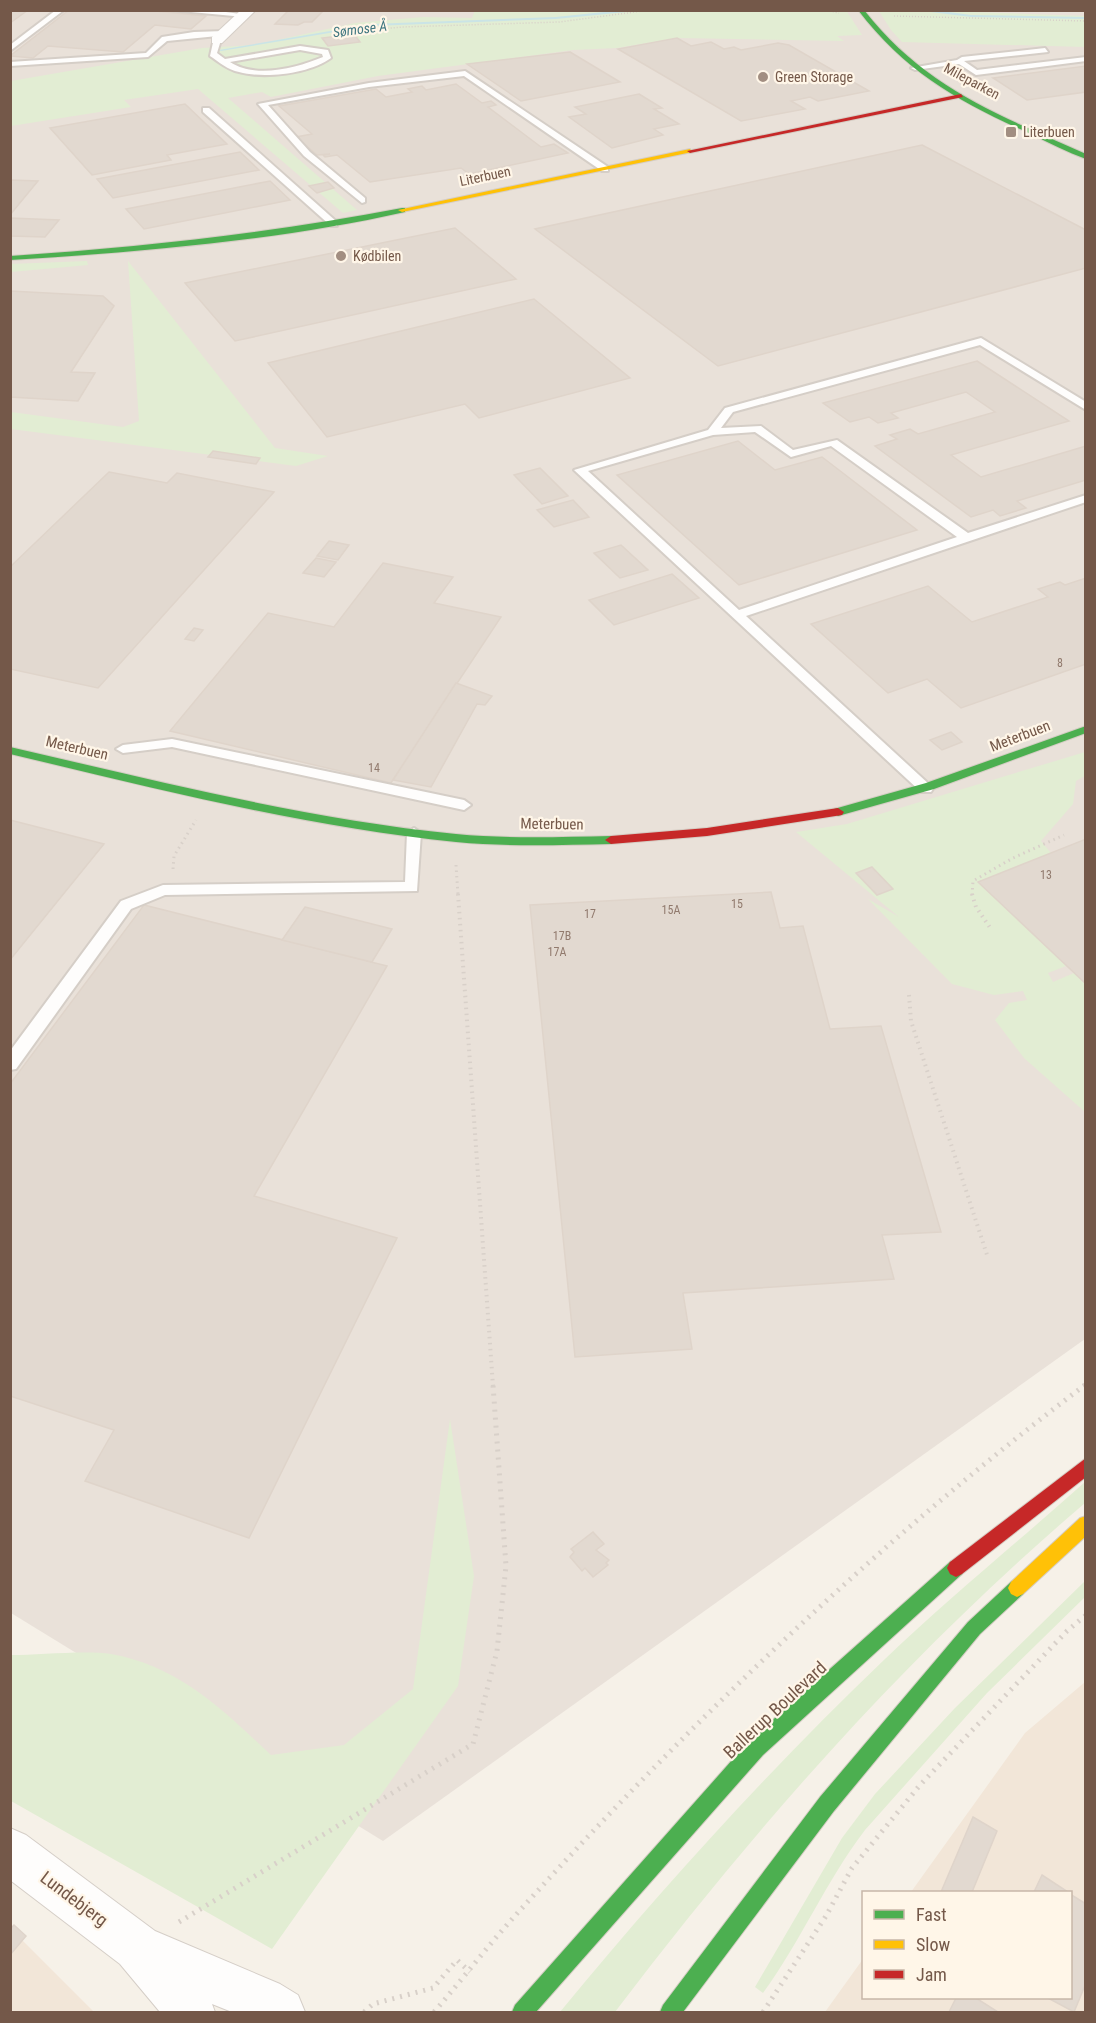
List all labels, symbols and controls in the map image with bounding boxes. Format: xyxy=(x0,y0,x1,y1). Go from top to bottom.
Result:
water label: Sømose Å xyxy=(332,17,388,40)
street label: Mileparken xyxy=(941,60,1003,102)
place label: Green Storage xyxy=(775,69,853,85)
marker: Green Storage xyxy=(756,70,770,84)
place label: Literbuen xyxy=(1023,124,1075,140)
marker: Literbuen xyxy=(1004,125,1018,139)
street label: Literbuen xyxy=(458,163,512,189)
place label: Kødbilen xyxy=(353,248,401,264)
marker: Kødbilen xyxy=(334,249,348,263)
house number: 8 xyxy=(1057,656,1063,670)
street label: Meterbuen xyxy=(987,716,1053,756)
street label: Meterbuen xyxy=(44,732,110,764)
house number: 14 xyxy=(368,761,380,775)
street label: Meterbuen xyxy=(520,814,584,834)
house number: 13 xyxy=(1040,868,1052,882)
house number: 15 xyxy=(731,897,743,911)
house number: 15A xyxy=(662,903,680,917)
house number: 17 xyxy=(584,907,596,921)
house number: 17B xyxy=(553,929,571,943)
house number: 17A xyxy=(548,945,566,959)
street label: Ballerup Boulevard xyxy=(719,1657,830,1763)
street label: Lundebjerg xyxy=(37,1867,112,1931)
legend xyxy=(862,1891,1072,1999)
text: Fast xyxy=(916,1904,947,1925)
text: Slow xyxy=(916,1934,951,1955)
text: Jam xyxy=(916,1964,947,1985)

